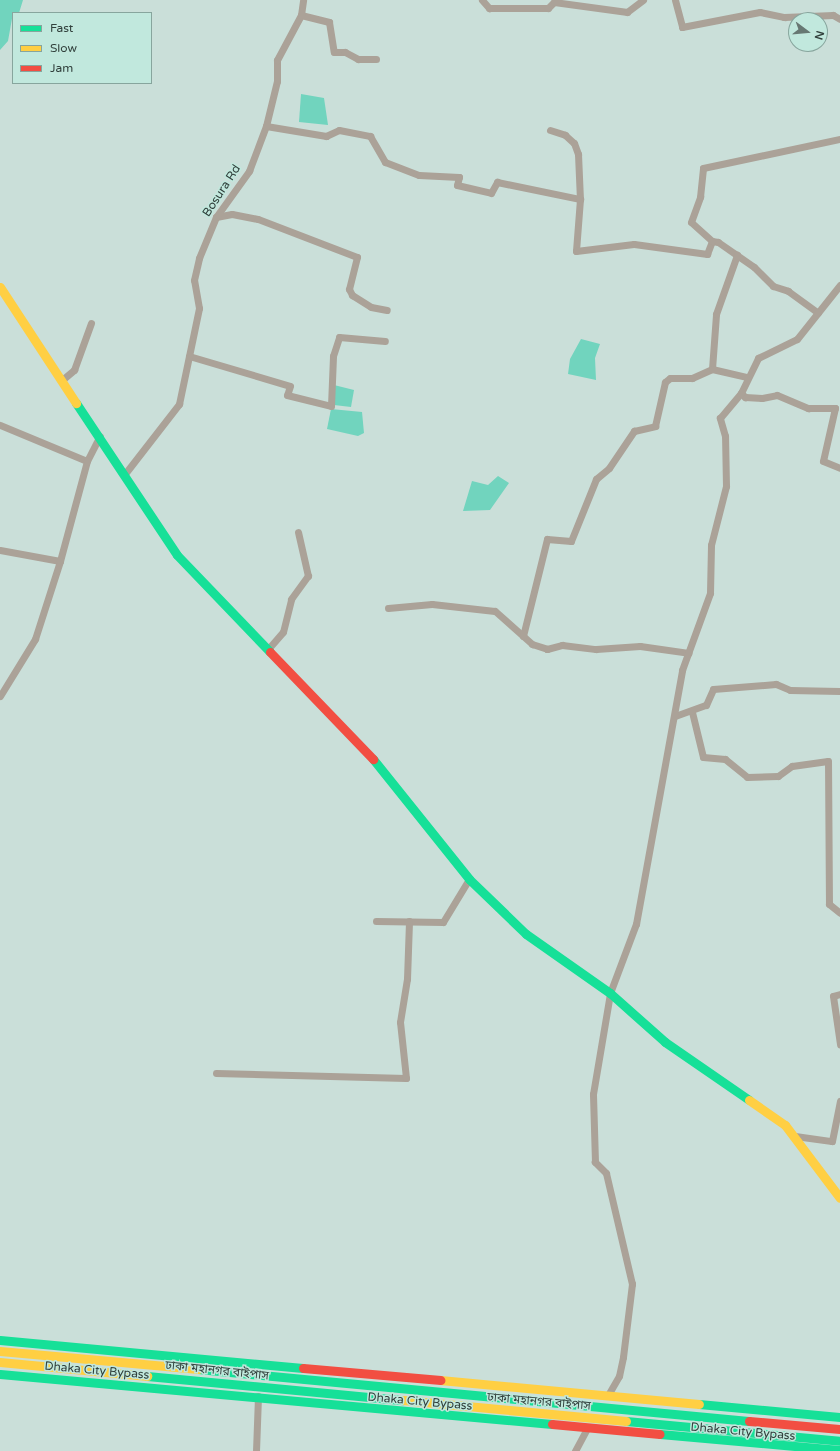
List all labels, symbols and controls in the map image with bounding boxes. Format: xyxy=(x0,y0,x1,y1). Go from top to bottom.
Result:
legend xyxy=(12,12,152,84)
north arrow xyxy=(788,12,828,52)
text: Fast xyxy=(50,21,73,35)
text: N xyxy=(812,29,827,41)
text: Slow xyxy=(50,41,77,55)
text: Jam xyxy=(50,61,73,75)
street label: Bosura Rd xyxy=(200,162,244,220)
street label: ঢাকা মহানগর বাইপাস xyxy=(165,1358,269,1384)
street label: Dhaka City Bypass xyxy=(44,1359,150,1383)
street label: Dhaka City Bypass xyxy=(367,1390,473,1414)
street label: ঢাকা মহানগর বাইপাস xyxy=(487,1390,591,1414)
street label: Dhaka City Bypass xyxy=(690,1420,796,1444)

